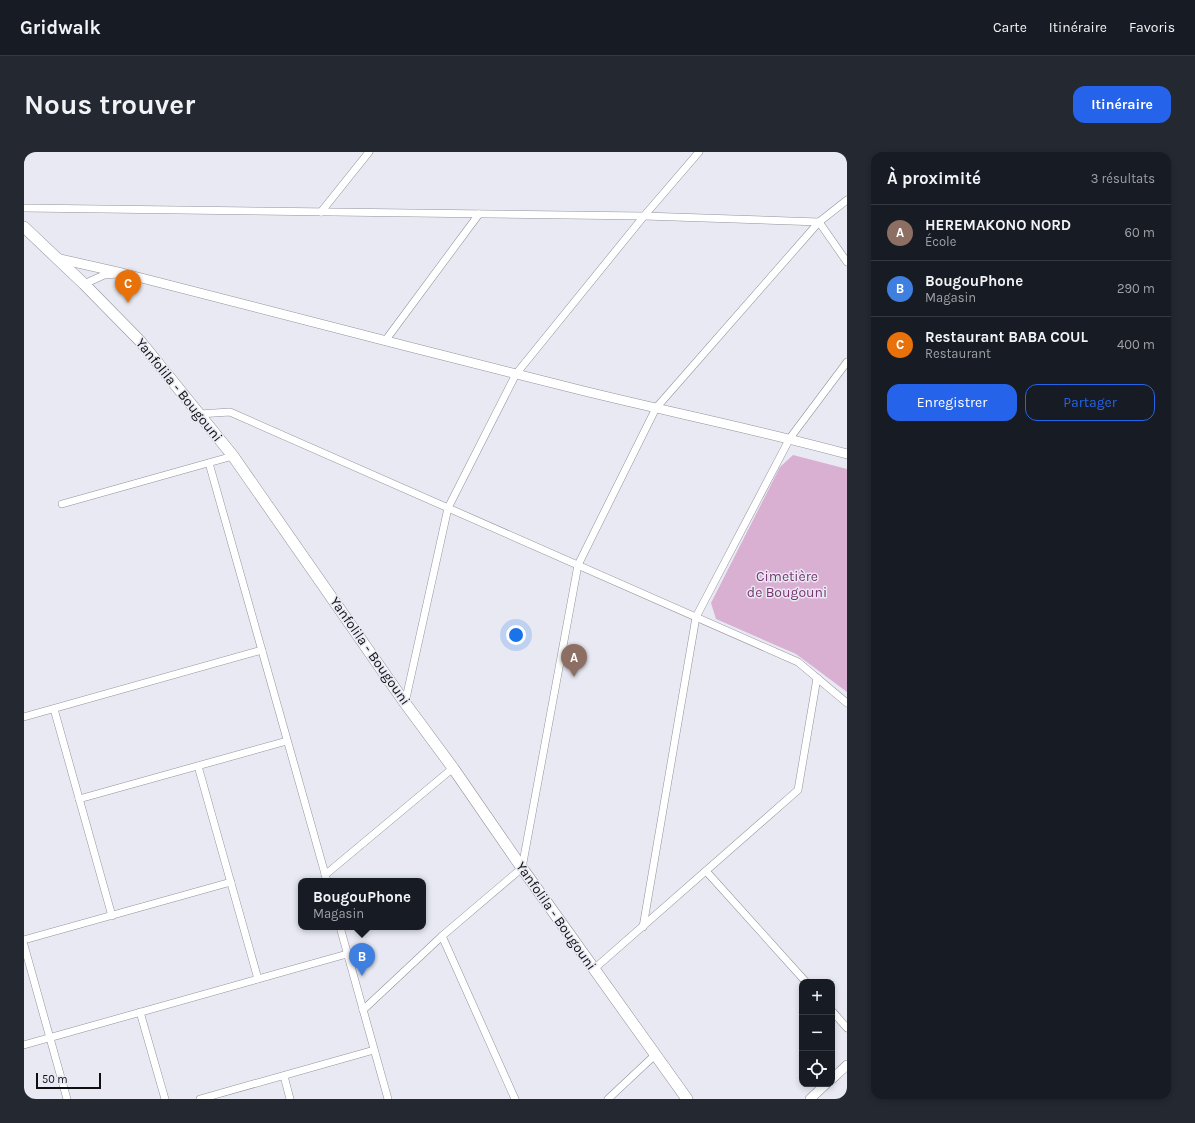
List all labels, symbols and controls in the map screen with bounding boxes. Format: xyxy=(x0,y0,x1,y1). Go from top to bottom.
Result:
text: Gridwalk xyxy=(20,17,101,39)
text: Carte xyxy=(993,19,1027,36)
text: Itinéraire xyxy=(1049,19,1107,36)
text: Favoris xyxy=(1129,19,1175,36)
button: Itinéraire xyxy=(1073,86,1171,123)
text: Nous trouver xyxy=(24,88,195,121)
text: À proximité xyxy=(887,168,981,188)
text: 3 résultats xyxy=(1091,171,1155,186)
text: HEREMAKONO NORD xyxy=(925,216,1071,234)
text: A xyxy=(896,225,904,240)
text: 60 m xyxy=(1125,225,1155,240)
text: École xyxy=(925,234,956,249)
pin: C xyxy=(115,270,141,303)
text: BougouPhone xyxy=(925,272,1023,290)
text: B xyxy=(896,281,904,296)
text: 290 m xyxy=(1117,281,1155,296)
text: Magasin xyxy=(925,290,976,305)
text: Restaurant BABA COUL xyxy=(925,328,1088,346)
street label: Yanfolila - Bougouni xyxy=(132,335,226,445)
text: C xyxy=(896,337,904,352)
text: 400 m xyxy=(1117,337,1155,352)
text: Restaurant xyxy=(925,346,991,361)
button: Enregistrer xyxy=(887,384,1017,421)
button: Partager xyxy=(1025,384,1155,421)
park label: Cimetière de Bougouni xyxy=(747,568,827,601)
street label: Yanfolila - Bougouni xyxy=(326,594,414,708)
your location xyxy=(506,625,526,645)
pin: A xyxy=(561,644,587,677)
street label: Yanfolila - Bougouni xyxy=(512,859,600,973)
popup xyxy=(298,878,426,930)
text: BougouPhone xyxy=(313,888,411,906)
text: Magasin xyxy=(313,906,364,921)
pin: B xyxy=(349,943,375,976)
map controls xyxy=(799,979,835,1087)
button: + xyxy=(799,979,835,1015)
button: − xyxy=(799,1015,835,1051)
button: locate xyxy=(799,1051,835,1087)
scale bar xyxy=(36,1071,101,1090)
text: 50 m xyxy=(42,1073,68,1086)

